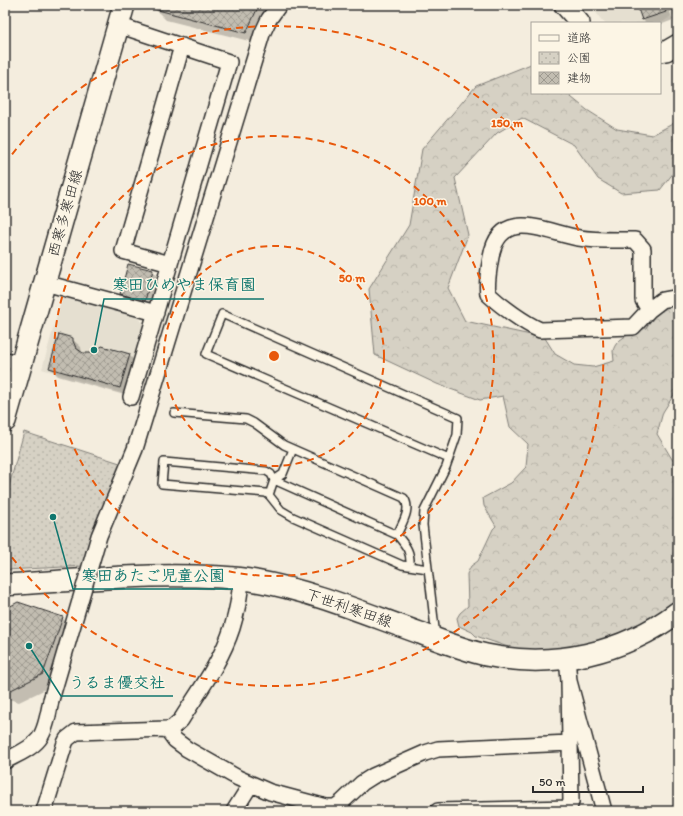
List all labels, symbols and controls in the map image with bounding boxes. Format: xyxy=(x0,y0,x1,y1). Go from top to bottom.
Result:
legend xyxy=(531,22,661,94)
text: 道路 xyxy=(567,31,591,45)
text: 公園 xyxy=(567,51,591,65)
text: 建物 xyxy=(567,71,591,85)
text: 150 m xyxy=(491,116,524,130)
street label: 西寒多寒田線 xyxy=(44,167,86,259)
text: 100 m xyxy=(413,194,447,208)
callout: 寒田ひめやま保育園 xyxy=(104,271,264,299)
text: 50 m xyxy=(339,271,366,285)
text: 寒田ひめやま保育園 xyxy=(112,275,256,294)
centre of rings xyxy=(267,349,281,363)
callout: 寒田あたご児童公園 xyxy=(73,561,233,589)
text: 寒田あたご児童公園 xyxy=(81,566,225,585)
street label: 下世利寒田線 xyxy=(304,585,394,631)
callout: うるま優交社 xyxy=(61,668,173,696)
text: うるま優交社 xyxy=(69,673,165,692)
scale bar xyxy=(533,768,643,794)
text: 50 m xyxy=(539,775,565,789)

